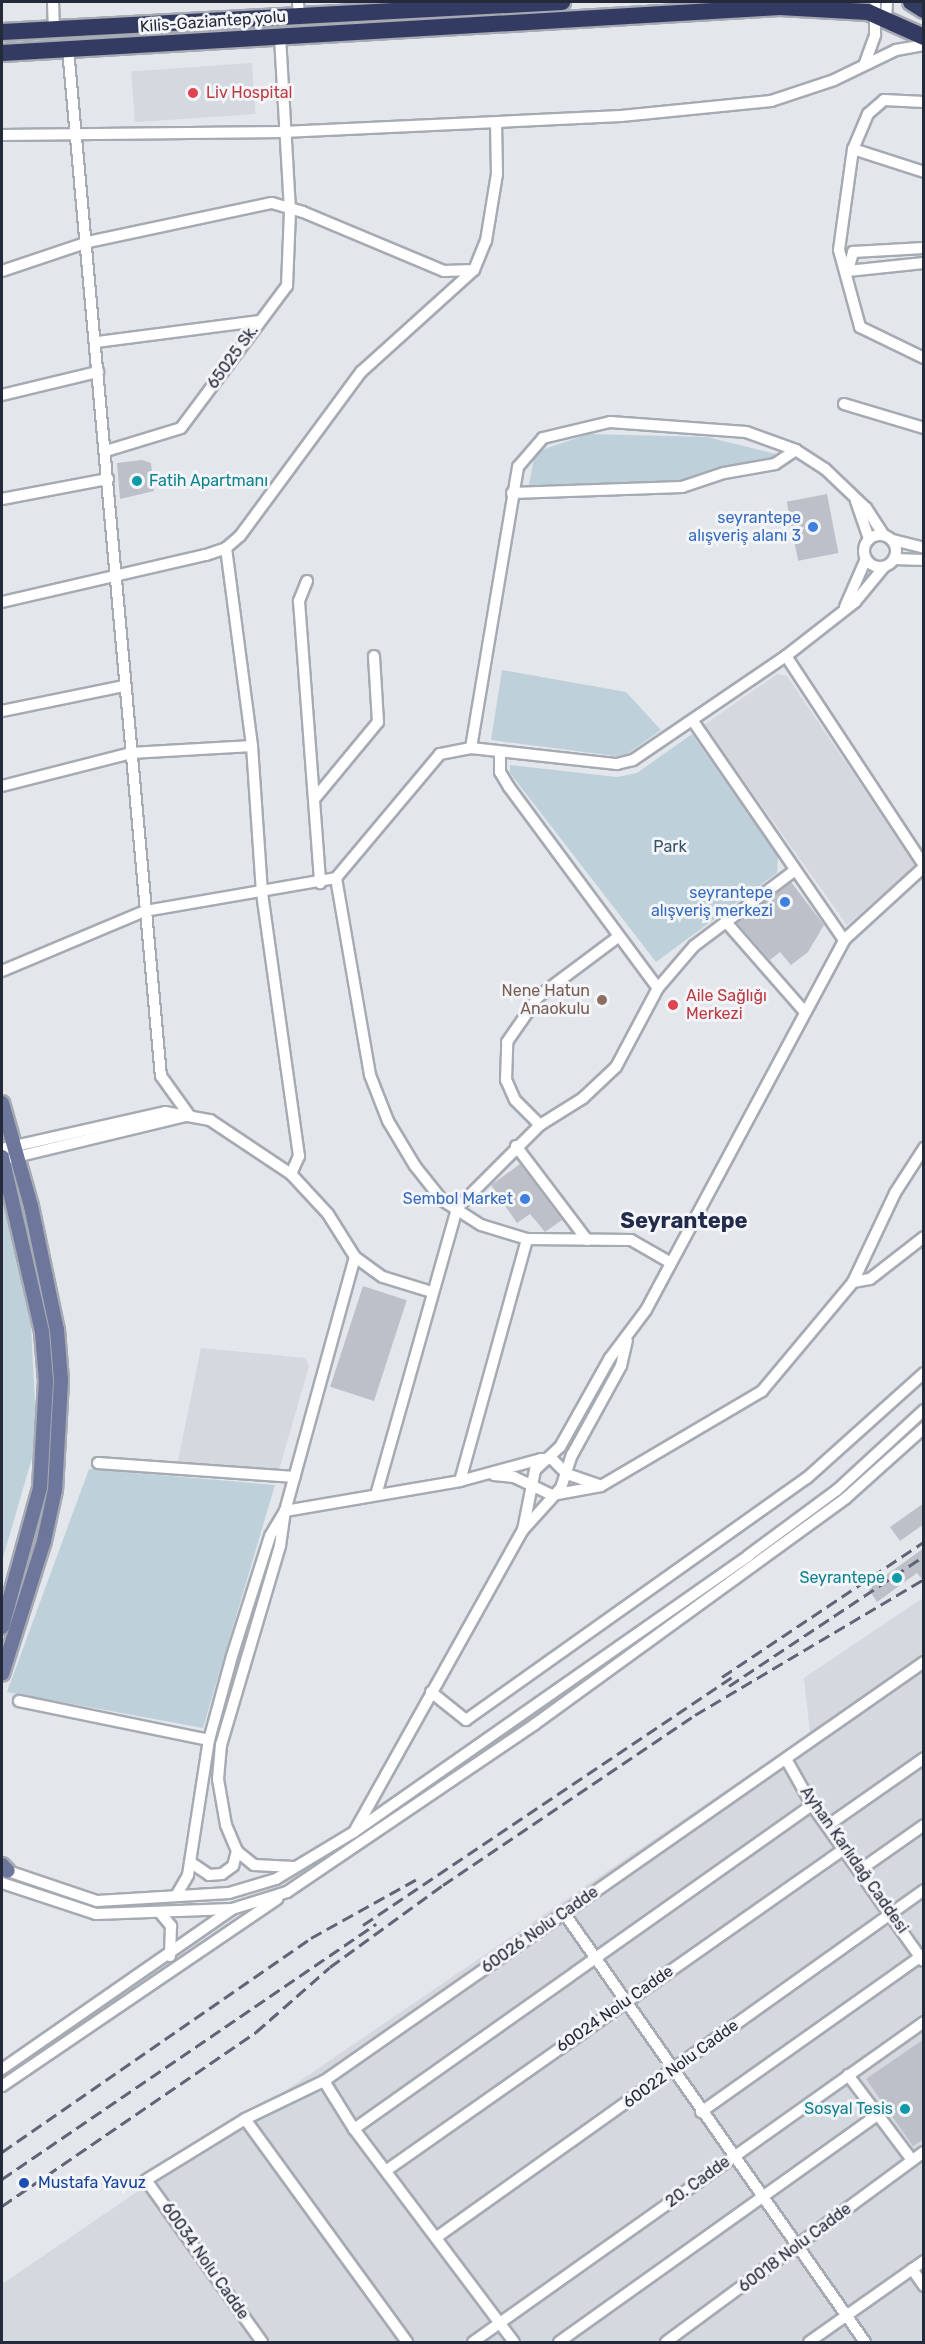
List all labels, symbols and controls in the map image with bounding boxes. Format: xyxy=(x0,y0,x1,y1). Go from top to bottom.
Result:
street label: Kilis-Gaziantep yolu xyxy=(139,7,287,37)
place label: Liv Hospital xyxy=(206,83,293,103)
marker: Liv Hospital xyxy=(184,84,202,102)
street label: 65025 Sk. xyxy=(203,321,263,393)
place label: Fatih Apartmanı xyxy=(149,471,268,491)
marker: Fatih Apartmanı xyxy=(130,474,144,488)
place label: seyrantepe alışveriş alanı 3 xyxy=(688,508,801,546)
marker: seyrantepe alışveriş alanı 3 xyxy=(806,520,820,534)
park label: Park xyxy=(653,837,687,857)
place label: seyrantepe alışveriş merkezi xyxy=(651,883,773,921)
marker: seyrantepe alışveriş merkezi xyxy=(778,895,792,909)
place label: Nene Hatun Anaokulu xyxy=(502,981,590,1019)
place label: Aile Sağlığı Merkezi xyxy=(686,986,767,1024)
marker: Nene Hatun Anaokulu xyxy=(595,993,609,1007)
marker: Aile Sağlığı Merkezi xyxy=(664,996,682,1014)
place label: Sembol Market xyxy=(403,1189,513,1209)
marker: Sembol Market xyxy=(518,1192,532,1206)
district label: Seyrantepe xyxy=(620,1208,748,1234)
place label: Seyrantepe xyxy=(799,1568,885,1588)
marker: Seyrantepe xyxy=(890,1571,904,1585)
street label: Ayhan Karlıdağ Caddesi xyxy=(796,1783,912,1937)
street label: 60026 Nolu Cadde xyxy=(478,1883,602,1977)
street label: 60024 Nolu Cadde xyxy=(553,1961,677,2057)
street label: 60022 Nolu Cadde xyxy=(620,2016,742,2112)
place label: Sosyal Tesis xyxy=(804,2099,893,2119)
marker: Sosyal Tesis xyxy=(898,2102,912,2116)
street label: 20. Cadde xyxy=(662,2152,734,2212)
place label: Mustafa Yavuz xyxy=(38,2173,146,2193)
marker: Mustafa Yavuz xyxy=(15,2174,33,2192)
street label: 60034 Nolu Cadde xyxy=(157,2199,253,2323)
street label: 60018 Nolu Cadde xyxy=(735,2199,855,2297)

